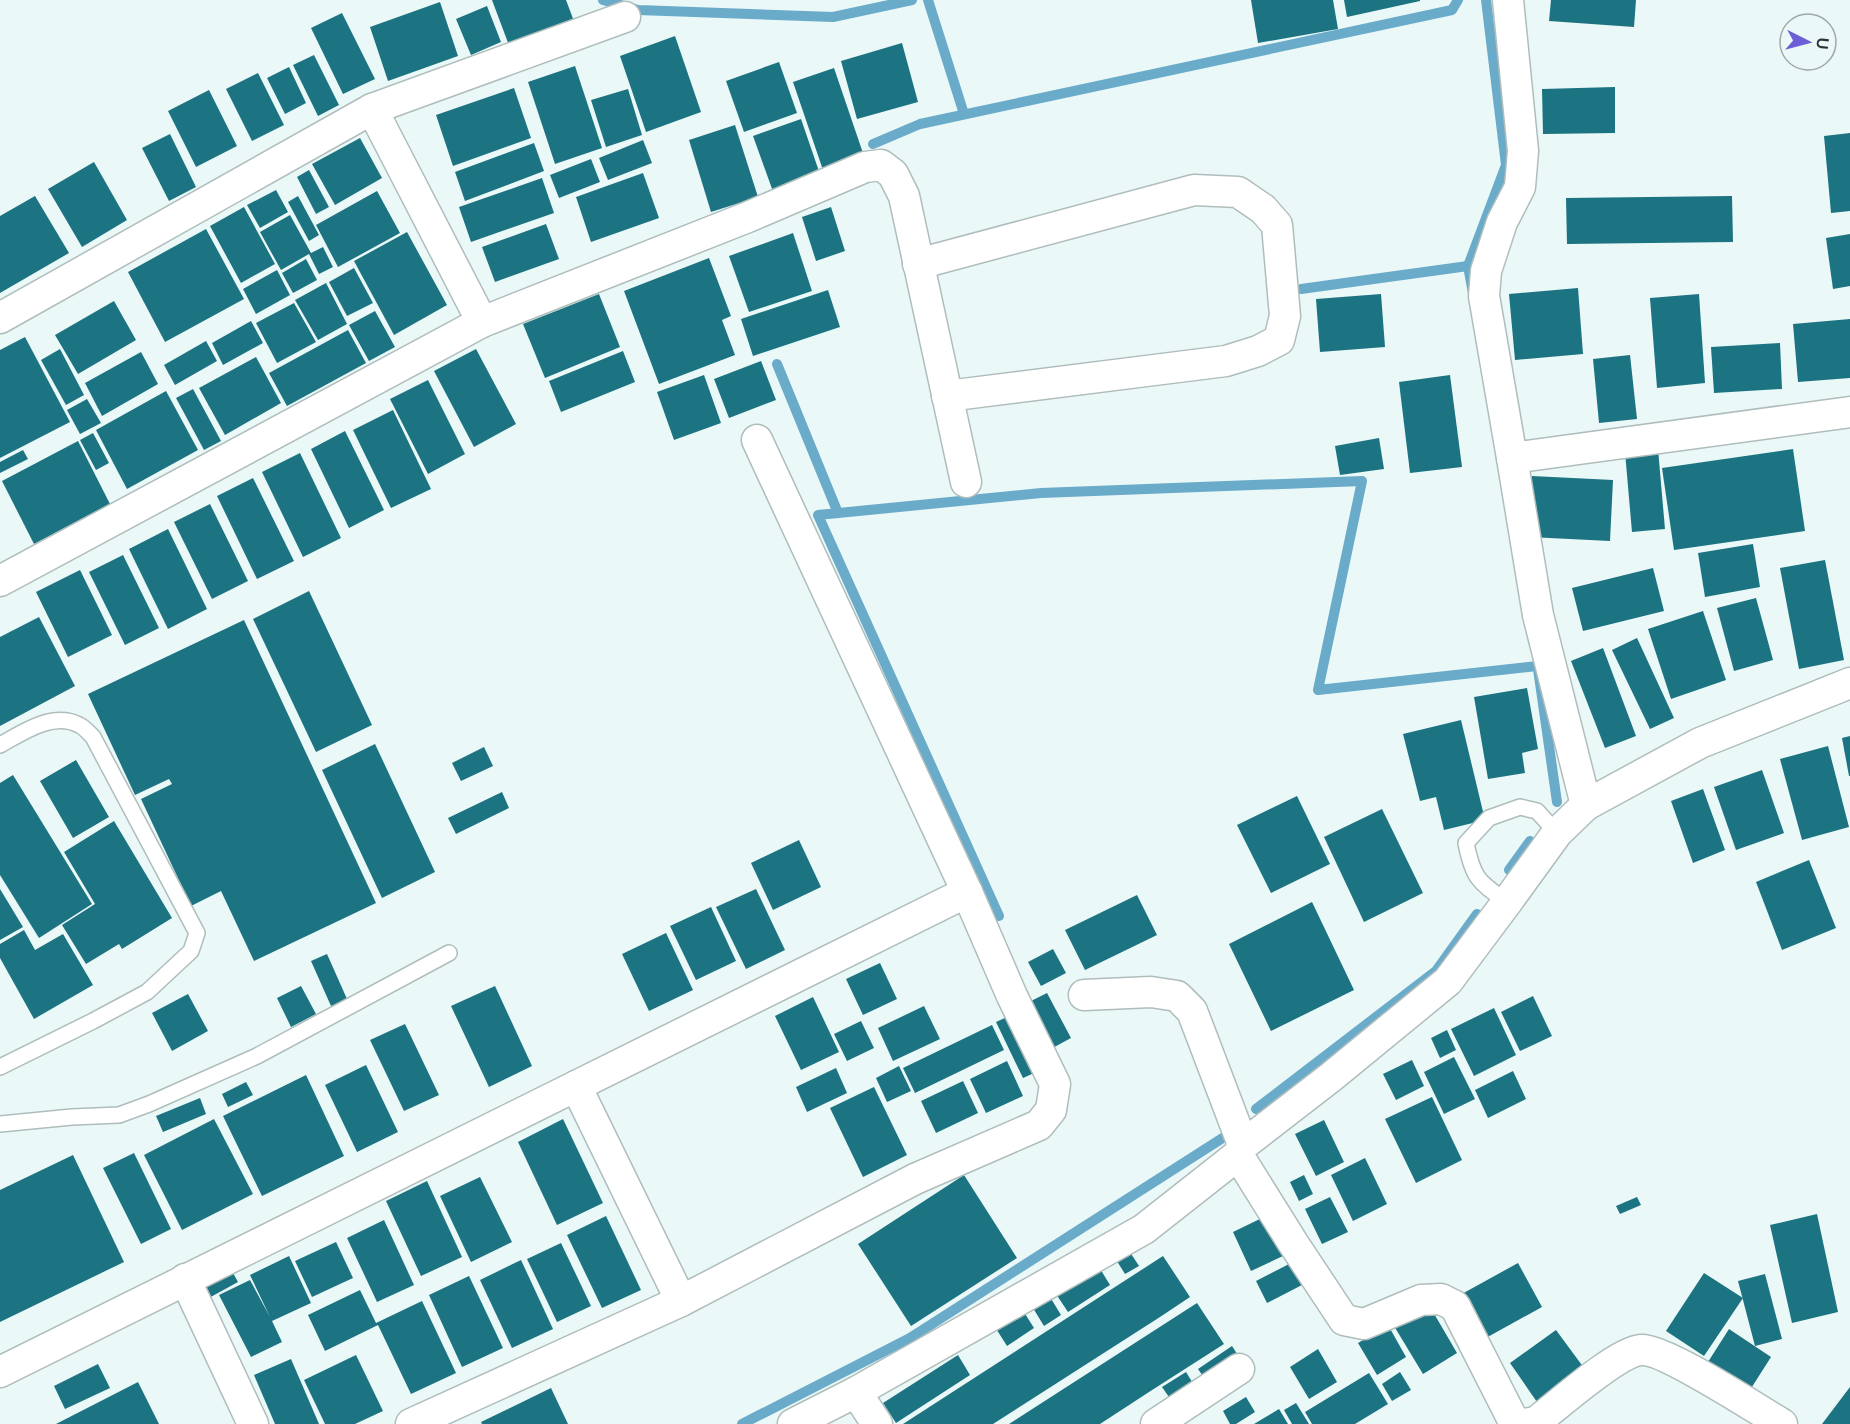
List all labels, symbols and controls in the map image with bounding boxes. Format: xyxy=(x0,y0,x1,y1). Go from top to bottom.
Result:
north arrow xyxy=(1778,12,1838,72)
text: U xyxy=(1813,37,1833,51)

